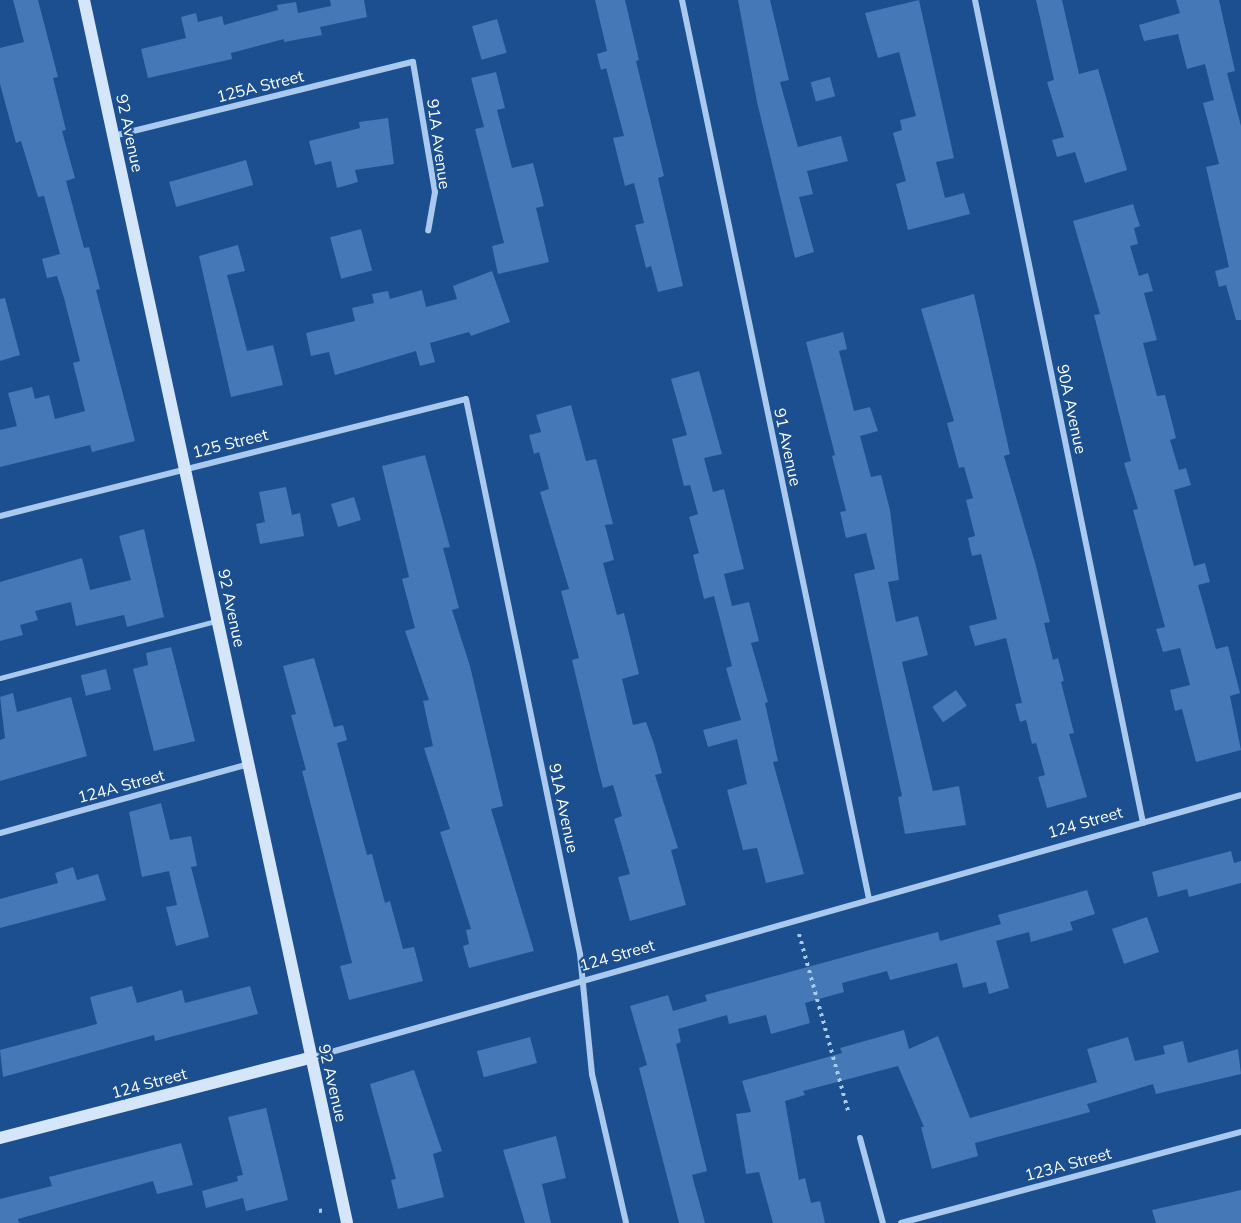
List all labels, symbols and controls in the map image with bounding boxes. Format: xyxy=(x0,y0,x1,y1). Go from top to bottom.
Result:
street label: 125A Street xyxy=(215,66,305,106)
street label: 92 Avenue xyxy=(112,92,148,174)
street label: 91A Avenue xyxy=(423,98,455,190)
street label: 90A Avenue xyxy=(1053,363,1091,455)
street label: 91 Avenue xyxy=(770,406,806,488)
street label: 125 Street xyxy=(190,424,270,462)
street label: 92 Avenue xyxy=(214,567,250,649)
street label: 91A Avenue xyxy=(545,762,583,854)
street label: 124A Street xyxy=(76,765,166,807)
street label: 124 Street xyxy=(1045,802,1125,842)
street label: 124 Street xyxy=(577,935,657,975)
street label: 92 Avenue xyxy=(315,1042,351,1124)
street label: 124 Street xyxy=(109,1064,189,1102)
street label: 123A Street xyxy=(1023,1143,1113,1185)

